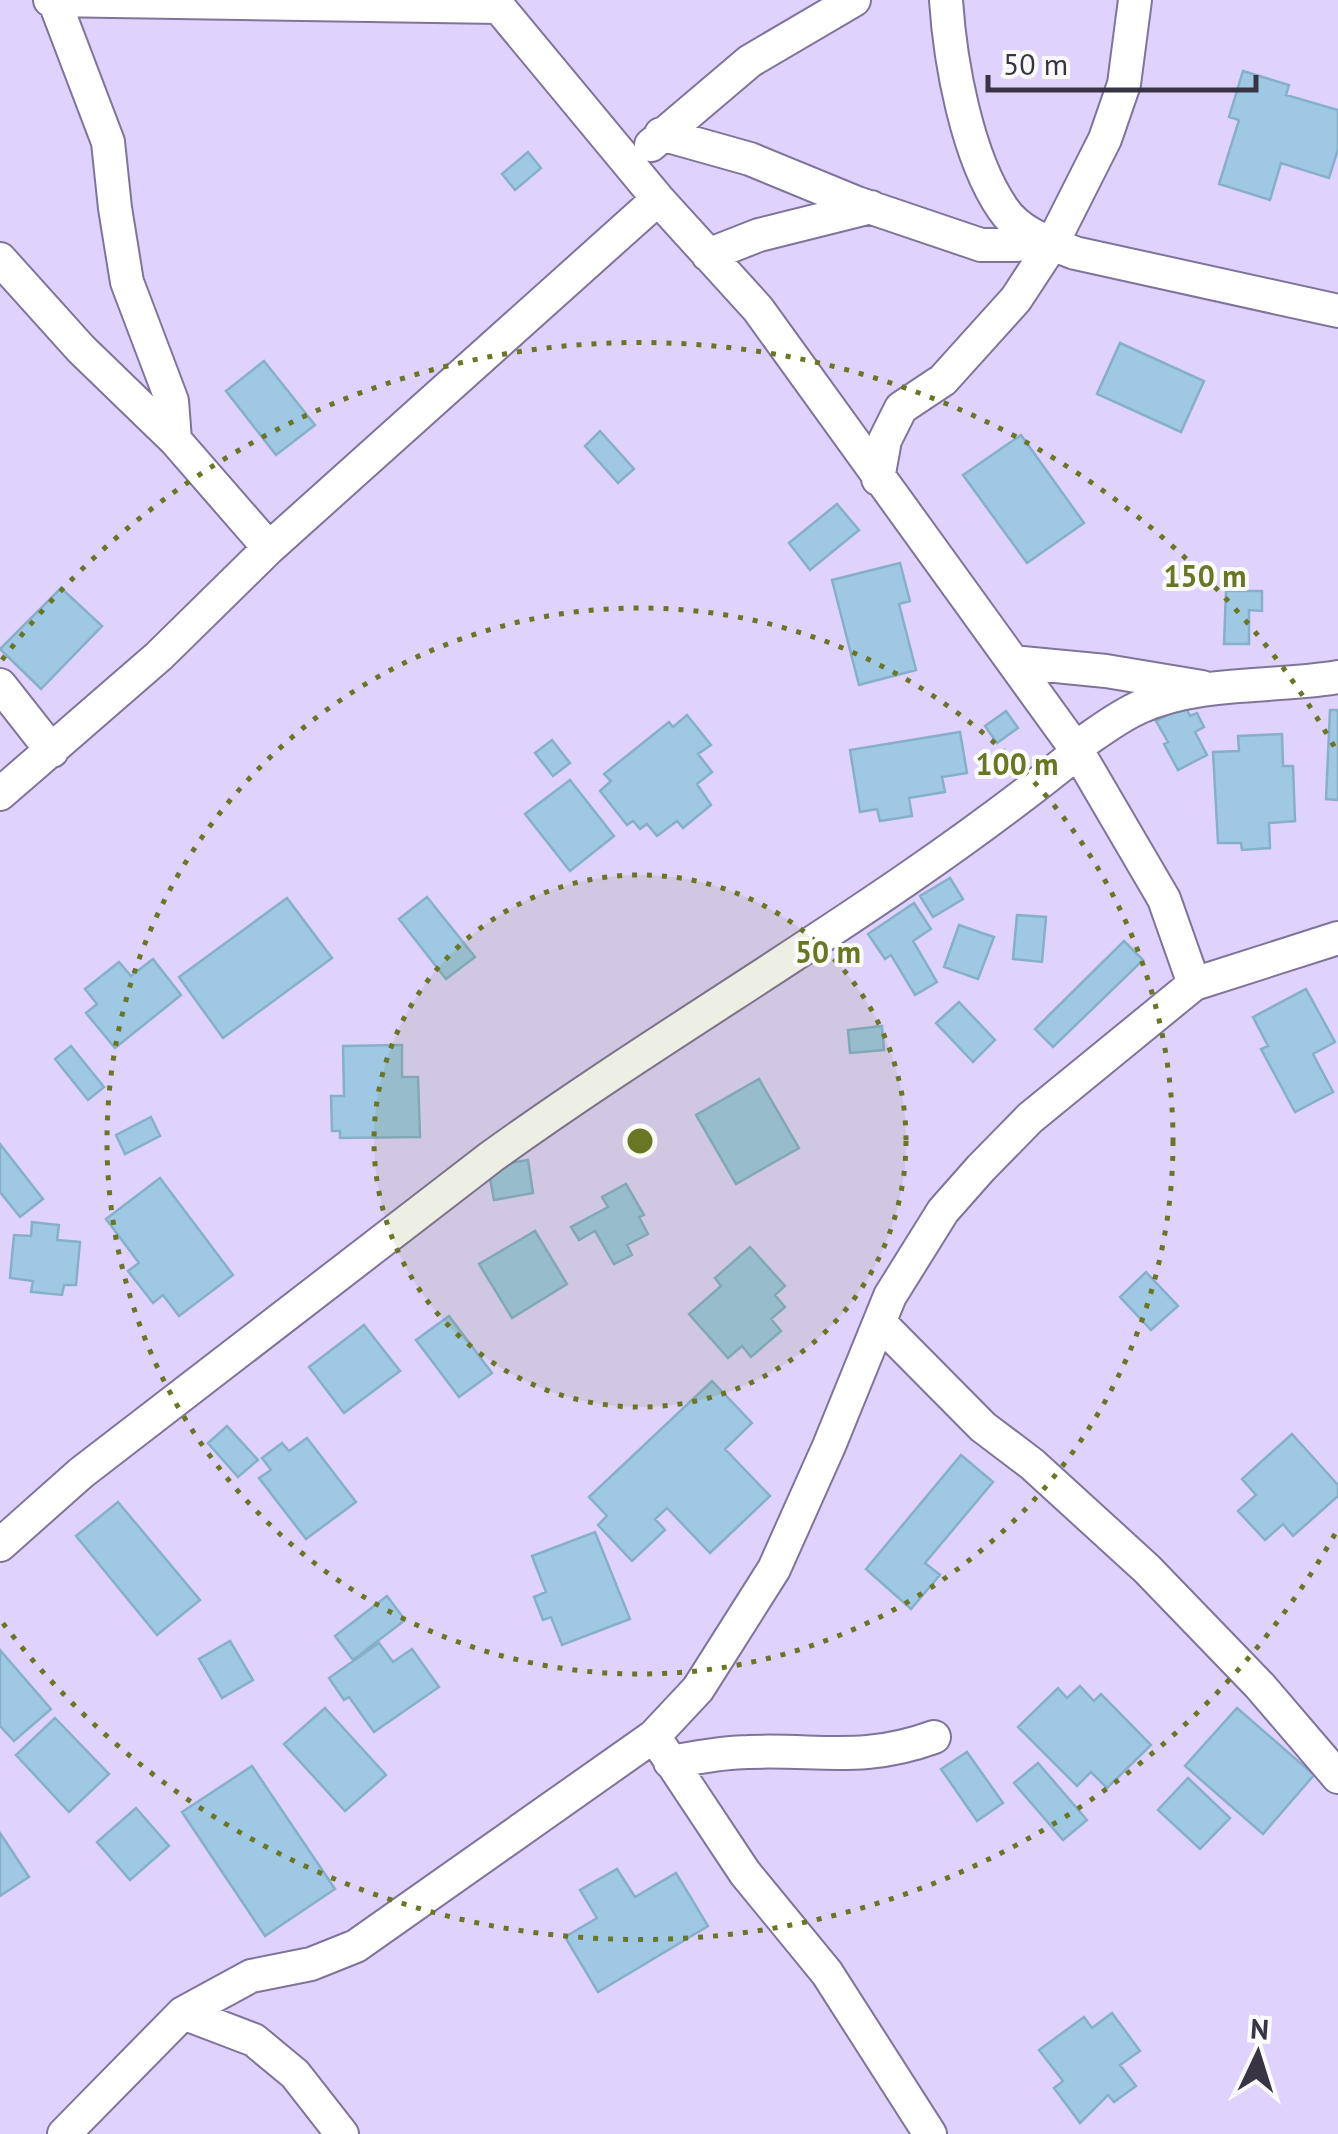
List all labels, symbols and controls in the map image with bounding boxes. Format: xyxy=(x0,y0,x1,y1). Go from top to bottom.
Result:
scale bar xyxy=(988,30,1256,92)
text: 50 m xyxy=(1003,44,1068,83)
text: 150 m xyxy=(1164,556,1246,595)
text: 100 m xyxy=(976,744,1058,783)
text: 50 m xyxy=(795,932,861,971)
centre of rings xyxy=(622,1123,658,1159)
north arrow xyxy=(1208,2004,1308,2104)
text: N xyxy=(1249,2009,1270,2048)

